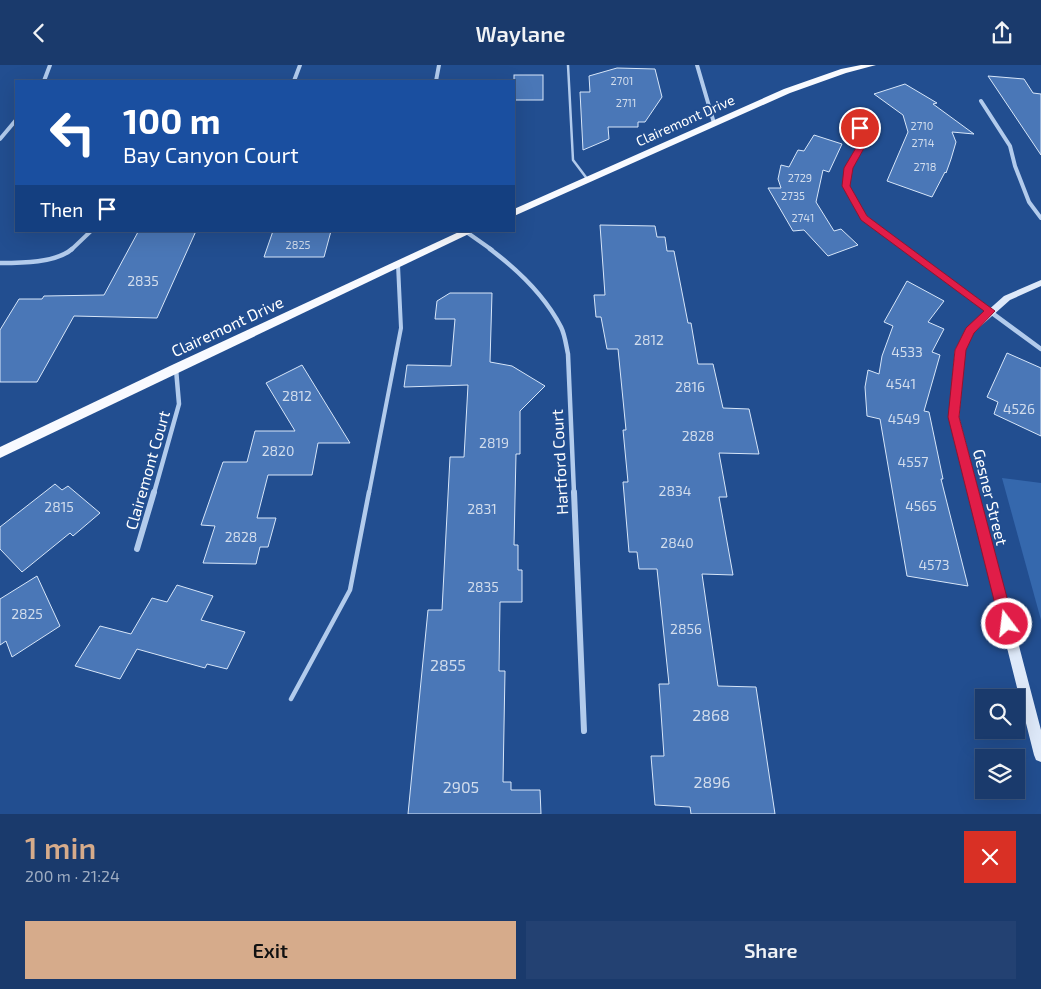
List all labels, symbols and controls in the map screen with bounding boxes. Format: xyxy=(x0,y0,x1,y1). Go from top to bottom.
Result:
icon: back xyxy=(25,19,53,47)
icon: share xyxy=(988,19,1016,47)
text: Waylane xyxy=(476,20,565,46)
house number: 2701 xyxy=(611,74,633,87)
street label: Clairemont Drive xyxy=(633,91,737,149)
house number: 2711 xyxy=(616,96,636,109)
text: 100 m xyxy=(123,99,221,141)
icon: left xyxy=(40,100,105,165)
pin xyxy=(839,107,881,149)
icon: arrive xyxy=(846,114,874,142)
house number: 2710 xyxy=(911,119,933,132)
house number: 2714 xyxy=(912,136,935,149)
text: Bay Canyon Court xyxy=(123,141,299,167)
house number: 2718 xyxy=(914,160,936,173)
house number: 2729 xyxy=(788,171,812,184)
house number: 2735 xyxy=(781,189,805,202)
icon: arrive xyxy=(93,195,121,223)
text: Then xyxy=(40,198,83,221)
house number: 2741 xyxy=(792,211,814,224)
house number: 2825 xyxy=(286,238,311,251)
house number: 2835 xyxy=(127,272,159,289)
street label: Clairemont Drive xyxy=(168,292,286,360)
house number: 2812 xyxy=(634,331,664,348)
house number: 4533 xyxy=(891,343,923,360)
house number: 4541 xyxy=(886,375,916,392)
house number: 2816 xyxy=(675,378,705,395)
house number: 2812 xyxy=(282,387,312,404)
house number: 4526 xyxy=(1003,400,1035,417)
street label: Clairemont Court xyxy=(121,408,173,532)
street label: Hartford Court xyxy=(547,409,571,515)
house number: 4549 xyxy=(888,410,920,427)
house number: 2828 xyxy=(682,427,714,444)
house number: 2819 xyxy=(479,434,509,451)
house number: 2820 xyxy=(262,442,294,459)
street label: Gesner Street xyxy=(970,447,1012,547)
house number: 4557 xyxy=(898,453,928,470)
house number: 2834 xyxy=(659,482,691,499)
house number: 4565 xyxy=(905,497,937,514)
house number: 2815 xyxy=(44,498,74,515)
house number: 2831 xyxy=(467,500,497,517)
house number: 2828 xyxy=(225,528,257,545)
house number: 2840 xyxy=(660,534,694,551)
house number: 4573 xyxy=(918,556,950,573)
house number: 2835 xyxy=(467,578,499,595)
position arrow xyxy=(980,597,1032,649)
house number: 2825 xyxy=(11,605,43,622)
house number: 2856 xyxy=(670,620,702,637)
house number: 2855 xyxy=(430,655,466,674)
map controls xyxy=(975,689,1025,799)
button: search xyxy=(975,689,1025,739)
house number: 2868 xyxy=(692,705,730,724)
button: layers xyxy=(975,749,1025,799)
house number: 2896 xyxy=(693,772,731,791)
house number: 2905 xyxy=(443,777,479,796)
text: 1 min xyxy=(25,829,96,865)
button: close xyxy=(964,831,1016,883)
text: 200 m · 21:24 xyxy=(25,866,120,885)
button: Exit xyxy=(25,921,516,979)
button: Share xyxy=(526,921,1016,979)

